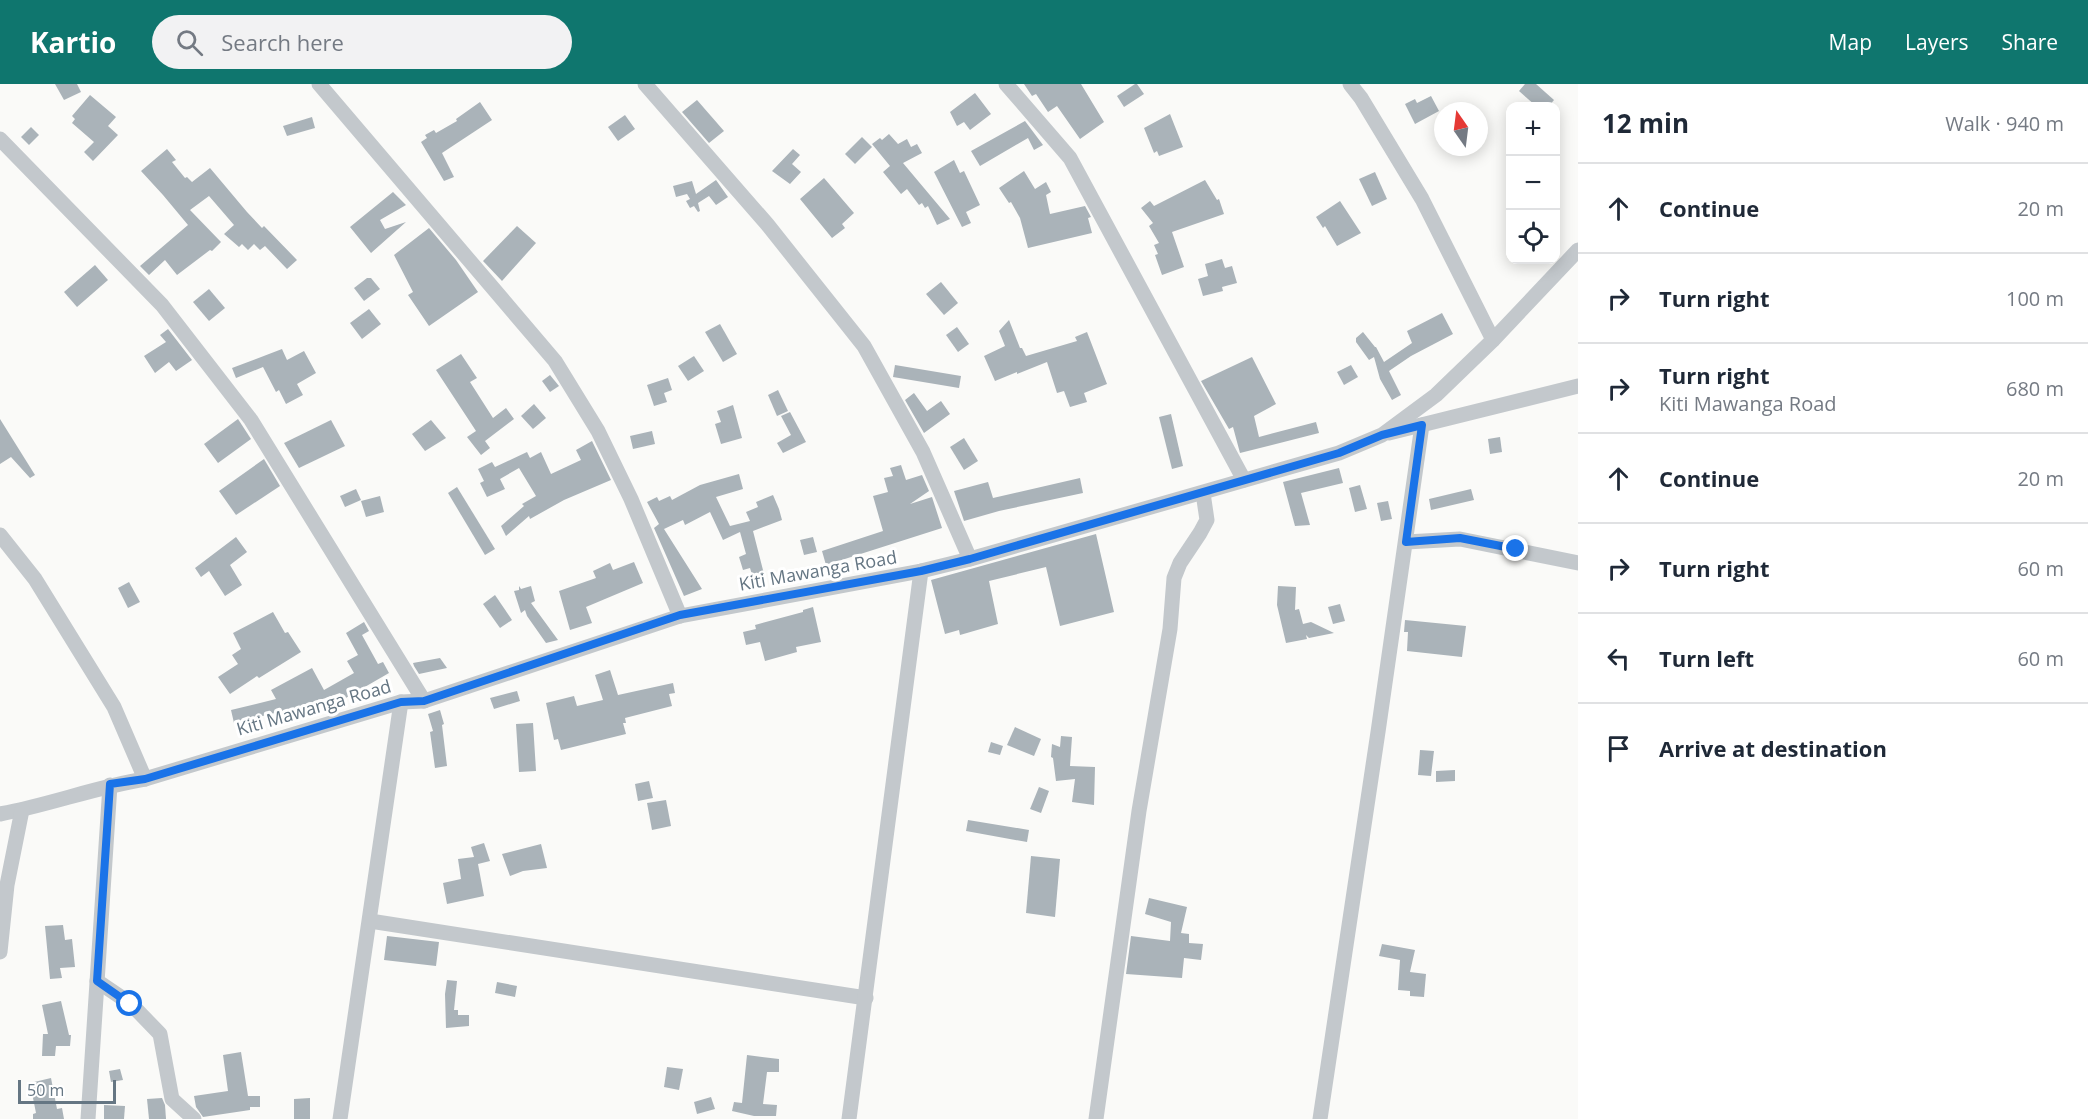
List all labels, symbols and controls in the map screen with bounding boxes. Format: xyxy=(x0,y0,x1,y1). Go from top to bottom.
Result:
search box xyxy=(152,15,572,69)
text: Kartio xyxy=(30,23,116,61)
icon: search xyxy=(173,26,206,59)
text: Search here xyxy=(221,27,344,57)
text: Map xyxy=(1829,28,1872,56)
text: Layers xyxy=(1905,28,1969,56)
text: Share xyxy=(2002,28,2058,56)
north arrow xyxy=(1434,102,1488,156)
map controls xyxy=(1506,102,1560,264)
button: + xyxy=(1506,102,1560,156)
text: 12 min xyxy=(1602,105,1689,141)
text: Walk · 940 m xyxy=(1945,110,2064,137)
button: − xyxy=(1506,156,1560,210)
icon: ahead xyxy=(1602,192,1635,225)
text: Continue xyxy=(1659,193,1759,223)
text: 20 m xyxy=(2017,195,2064,222)
button: locate xyxy=(1506,210,1560,264)
icon: right xyxy=(1602,282,1635,315)
text: Turn right xyxy=(1659,283,1770,313)
text: 100 m xyxy=(2006,285,2064,312)
text: Turn right xyxy=(1659,360,1770,390)
icon: right xyxy=(1602,372,1635,405)
text: 680 m xyxy=(2006,375,2064,402)
text: Kiti Mawanga Road xyxy=(1659,390,1837,417)
icon: ahead xyxy=(1602,462,1635,495)
text: Continue xyxy=(1659,463,1759,493)
text: 20 m xyxy=(2017,465,2064,492)
route end xyxy=(1502,535,1528,561)
street label: Kiti Mawanga Road xyxy=(737,544,899,596)
icon: right xyxy=(1602,552,1635,585)
text: Turn right xyxy=(1659,553,1770,583)
text: 60 m xyxy=(2017,555,2064,582)
icon: left xyxy=(1602,642,1635,675)
text: Turn left xyxy=(1659,643,1754,673)
text: 60 m xyxy=(2017,645,2064,672)
street label: Kiti Mawanga Road xyxy=(234,673,394,741)
icon: arrive xyxy=(1602,732,1635,765)
text: Arrive at destination xyxy=(1659,733,1887,763)
route start xyxy=(116,990,142,1016)
scale bar xyxy=(18,1077,116,1104)
text: 50 m xyxy=(27,1079,64,1101)

